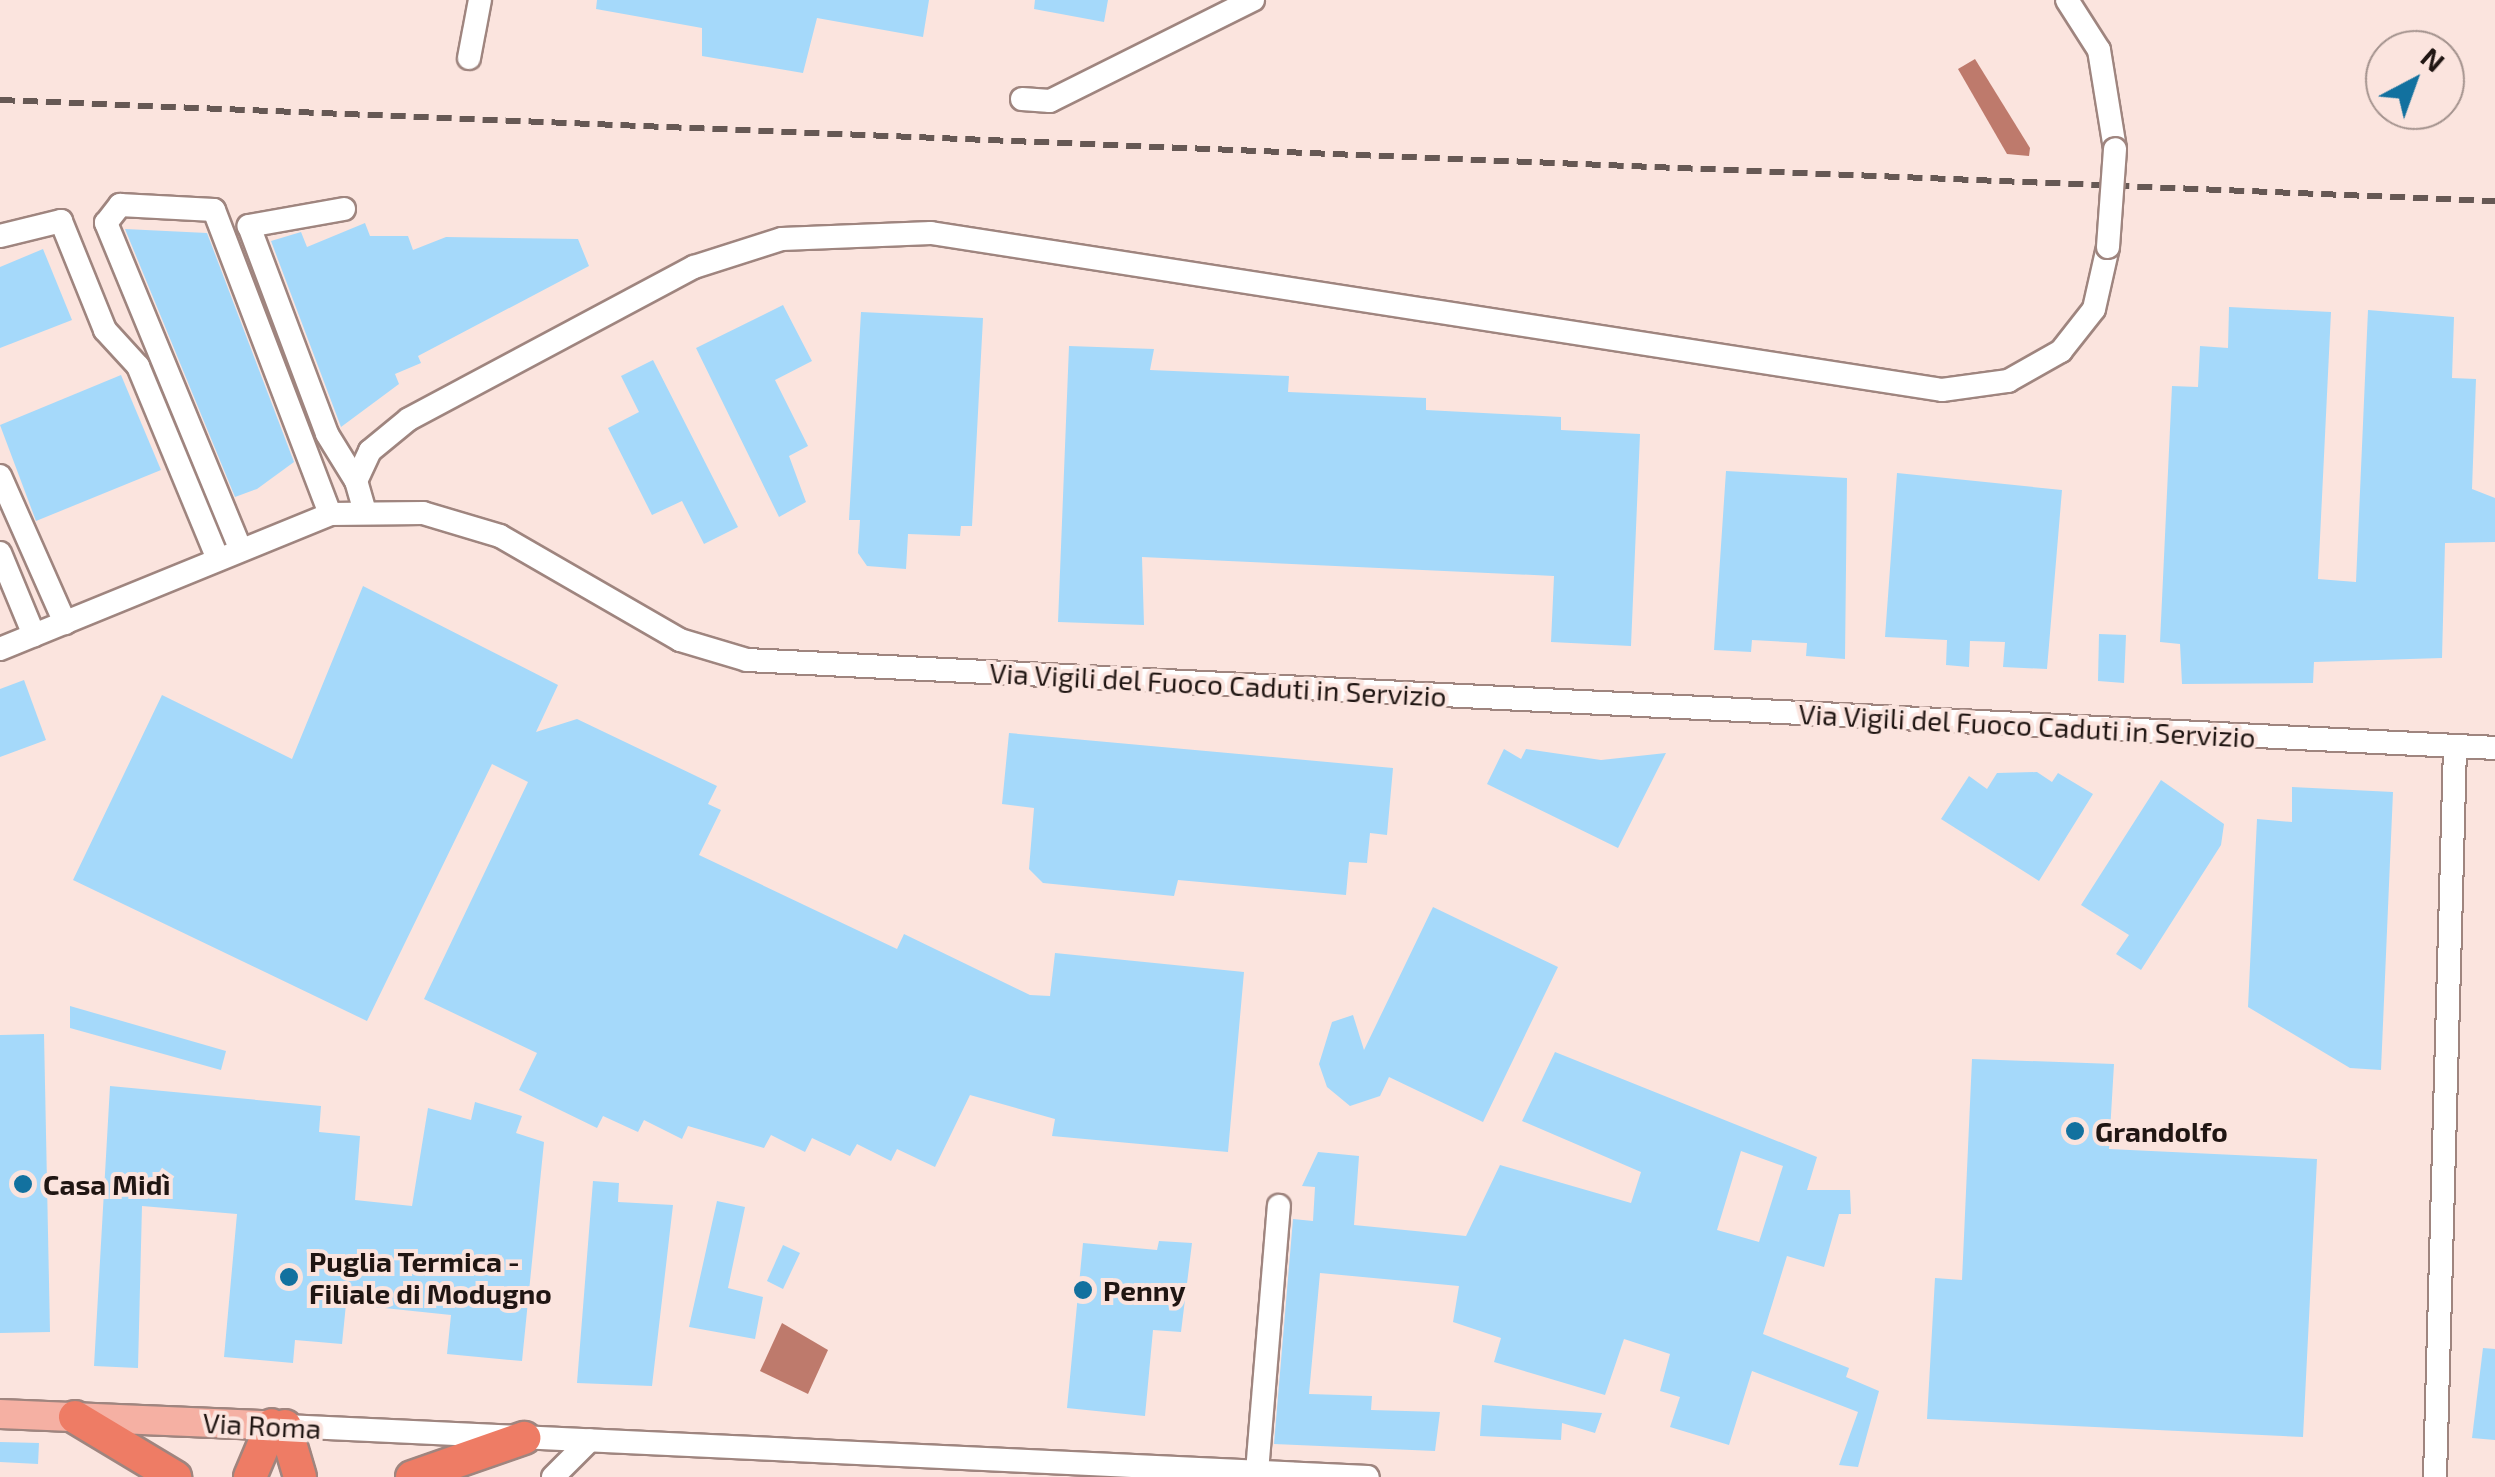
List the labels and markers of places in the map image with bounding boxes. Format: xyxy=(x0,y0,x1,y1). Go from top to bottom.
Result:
place label: Grandolfo xyxy=(2095,1114,2228,1148)
marker: Grandolfo xyxy=(2064,1120,2086,1142)
place label: Casa Midì xyxy=(43,1167,170,1201)
marker: Casa Midì xyxy=(12,1173,34,1195)
place label: Puglia Termica - Filiale di Modugno xyxy=(309,1244,552,1310)
marker: Puglia Termica - Filiale di Modugno xyxy=(278,1266,300,1288)
place label: Penny xyxy=(1103,1273,1186,1307)
marker: Penny xyxy=(1072,1279,1094,1301)

